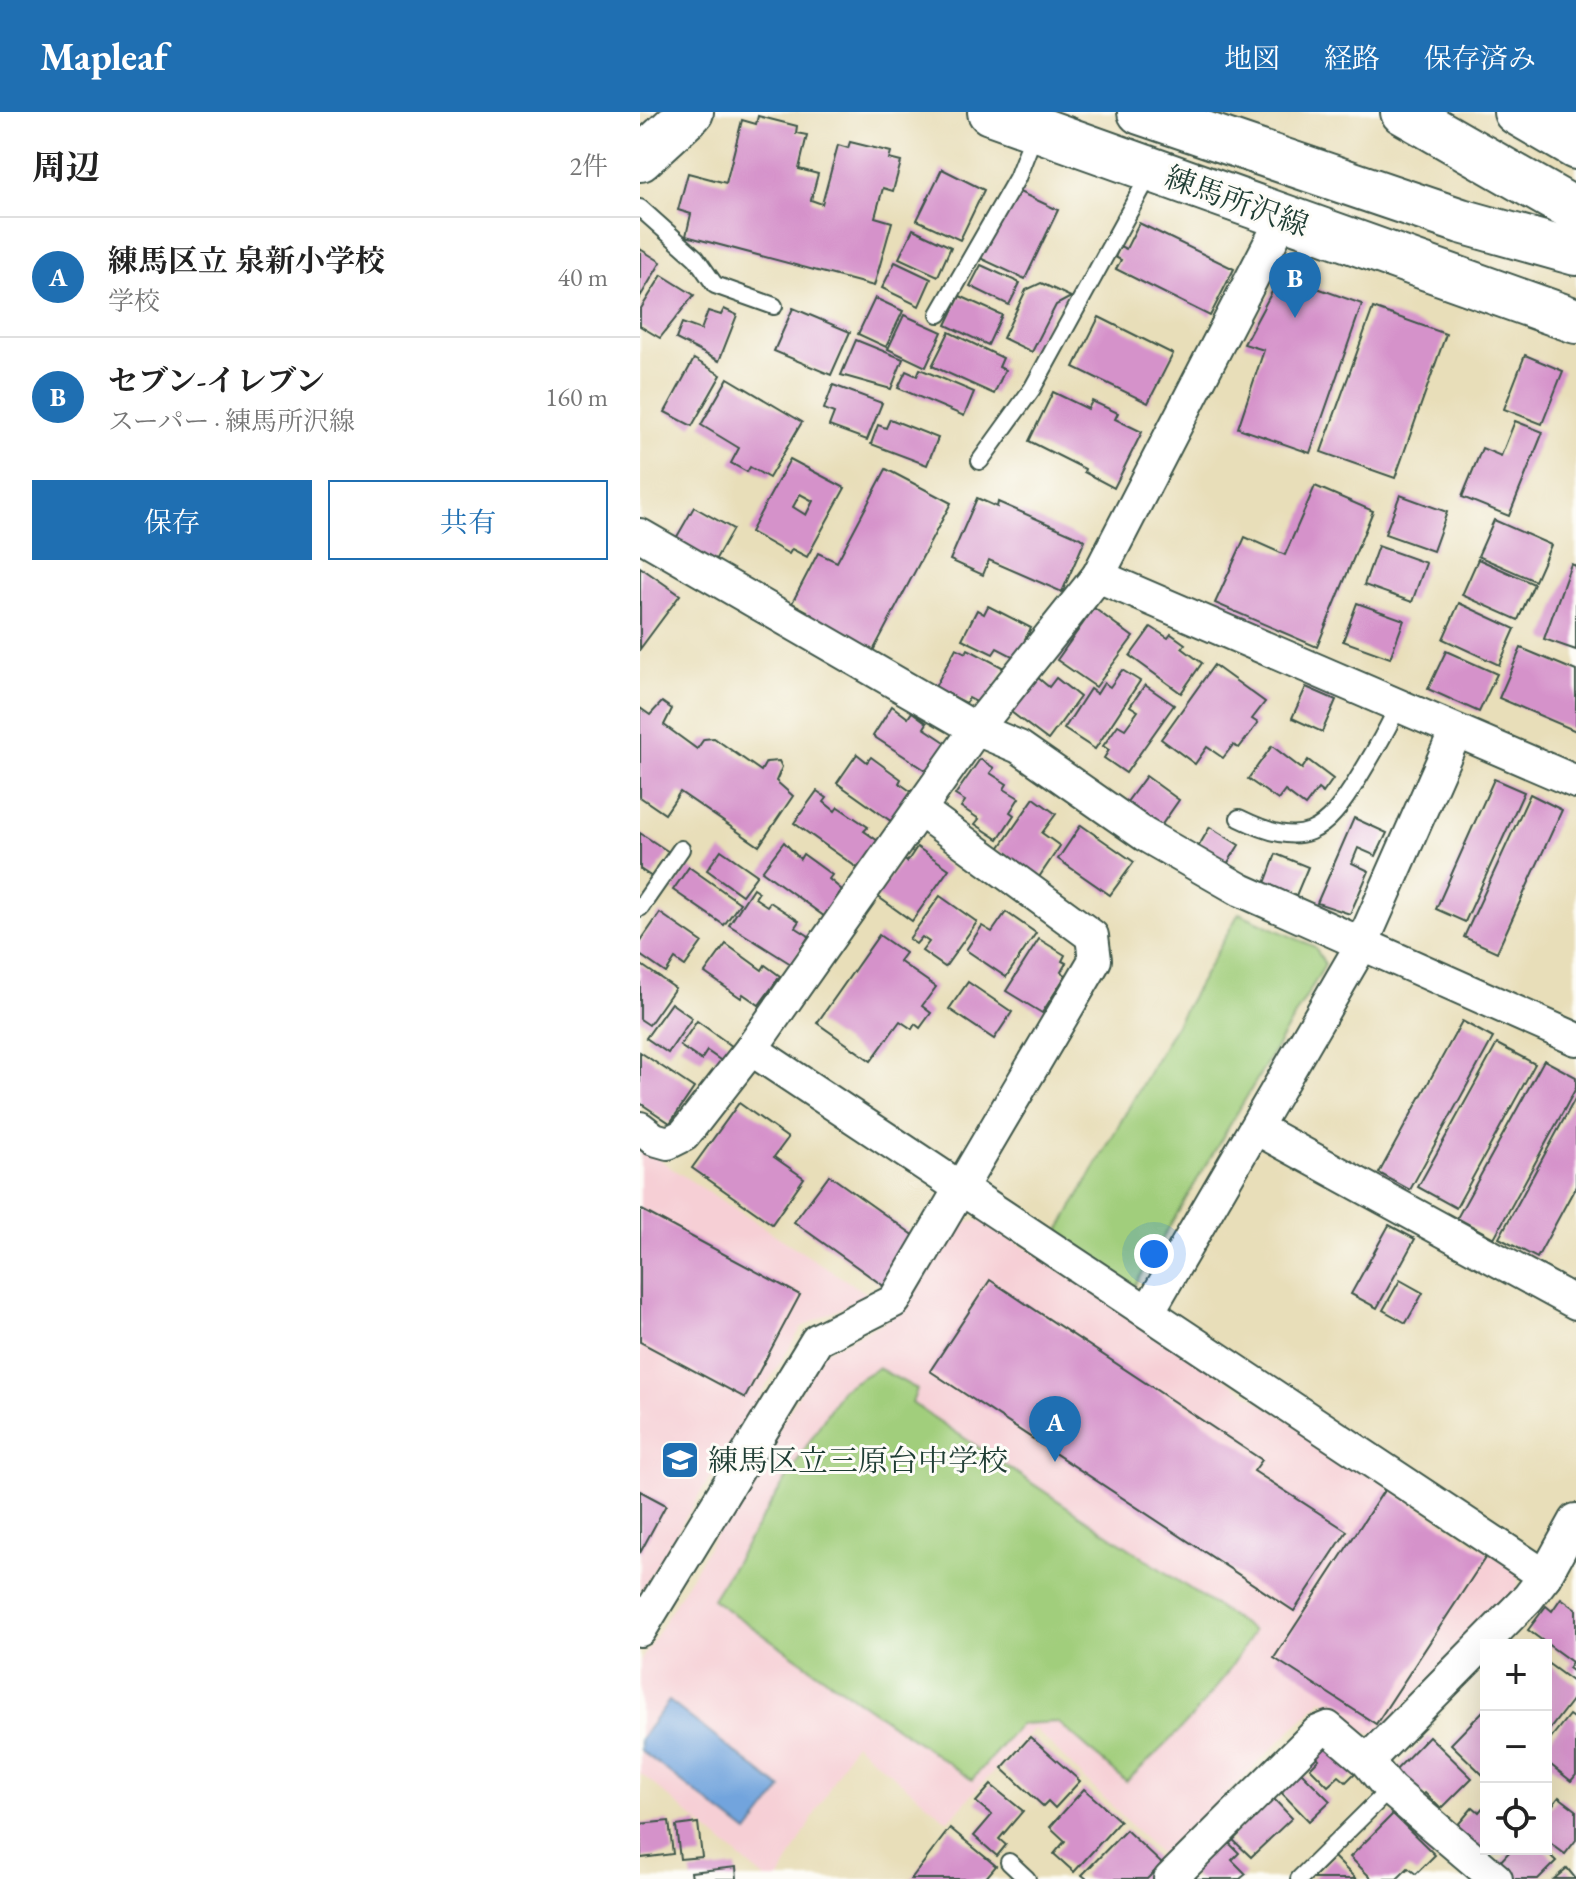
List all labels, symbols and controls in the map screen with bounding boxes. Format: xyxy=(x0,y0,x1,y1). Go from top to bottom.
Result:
text: Mapleaf xyxy=(40,32,167,81)
text: 地図 xyxy=(1224,40,1280,76)
text: 経路 xyxy=(1324,40,1380,76)
text: 保存済み xyxy=(1424,40,1536,76)
text: 周辺 xyxy=(32,145,100,189)
text: 2件 xyxy=(570,149,608,183)
street label: 練馬所沢線 xyxy=(1160,157,1314,245)
text: 練馬区立 泉新小学校 xyxy=(108,241,385,280)
pin: B xyxy=(1269,252,1321,318)
text: A xyxy=(49,260,67,294)
text: 40 m xyxy=(558,260,608,294)
text: 学校 xyxy=(108,284,160,318)
text: セブン-イレブン xyxy=(108,361,325,400)
text: B xyxy=(50,380,66,414)
text: 160 m xyxy=(545,380,608,414)
text: スーパー · 練馬所沢線 xyxy=(108,404,355,438)
button: 保存 xyxy=(32,480,312,560)
button: 共有 xyxy=(328,480,608,560)
your location xyxy=(1134,1234,1174,1274)
pin: A xyxy=(1029,1396,1081,1462)
school or university icon: 練馬区立三原台中学校 xyxy=(659,1439,701,1481)
place label: 練馬区立三原台中学校 xyxy=(708,1441,1008,1480)
map controls xyxy=(1480,1639,1552,1855)
button: + xyxy=(1480,1639,1552,1711)
button: − xyxy=(1480,1711,1552,1783)
button: locate xyxy=(1480,1783,1552,1855)

